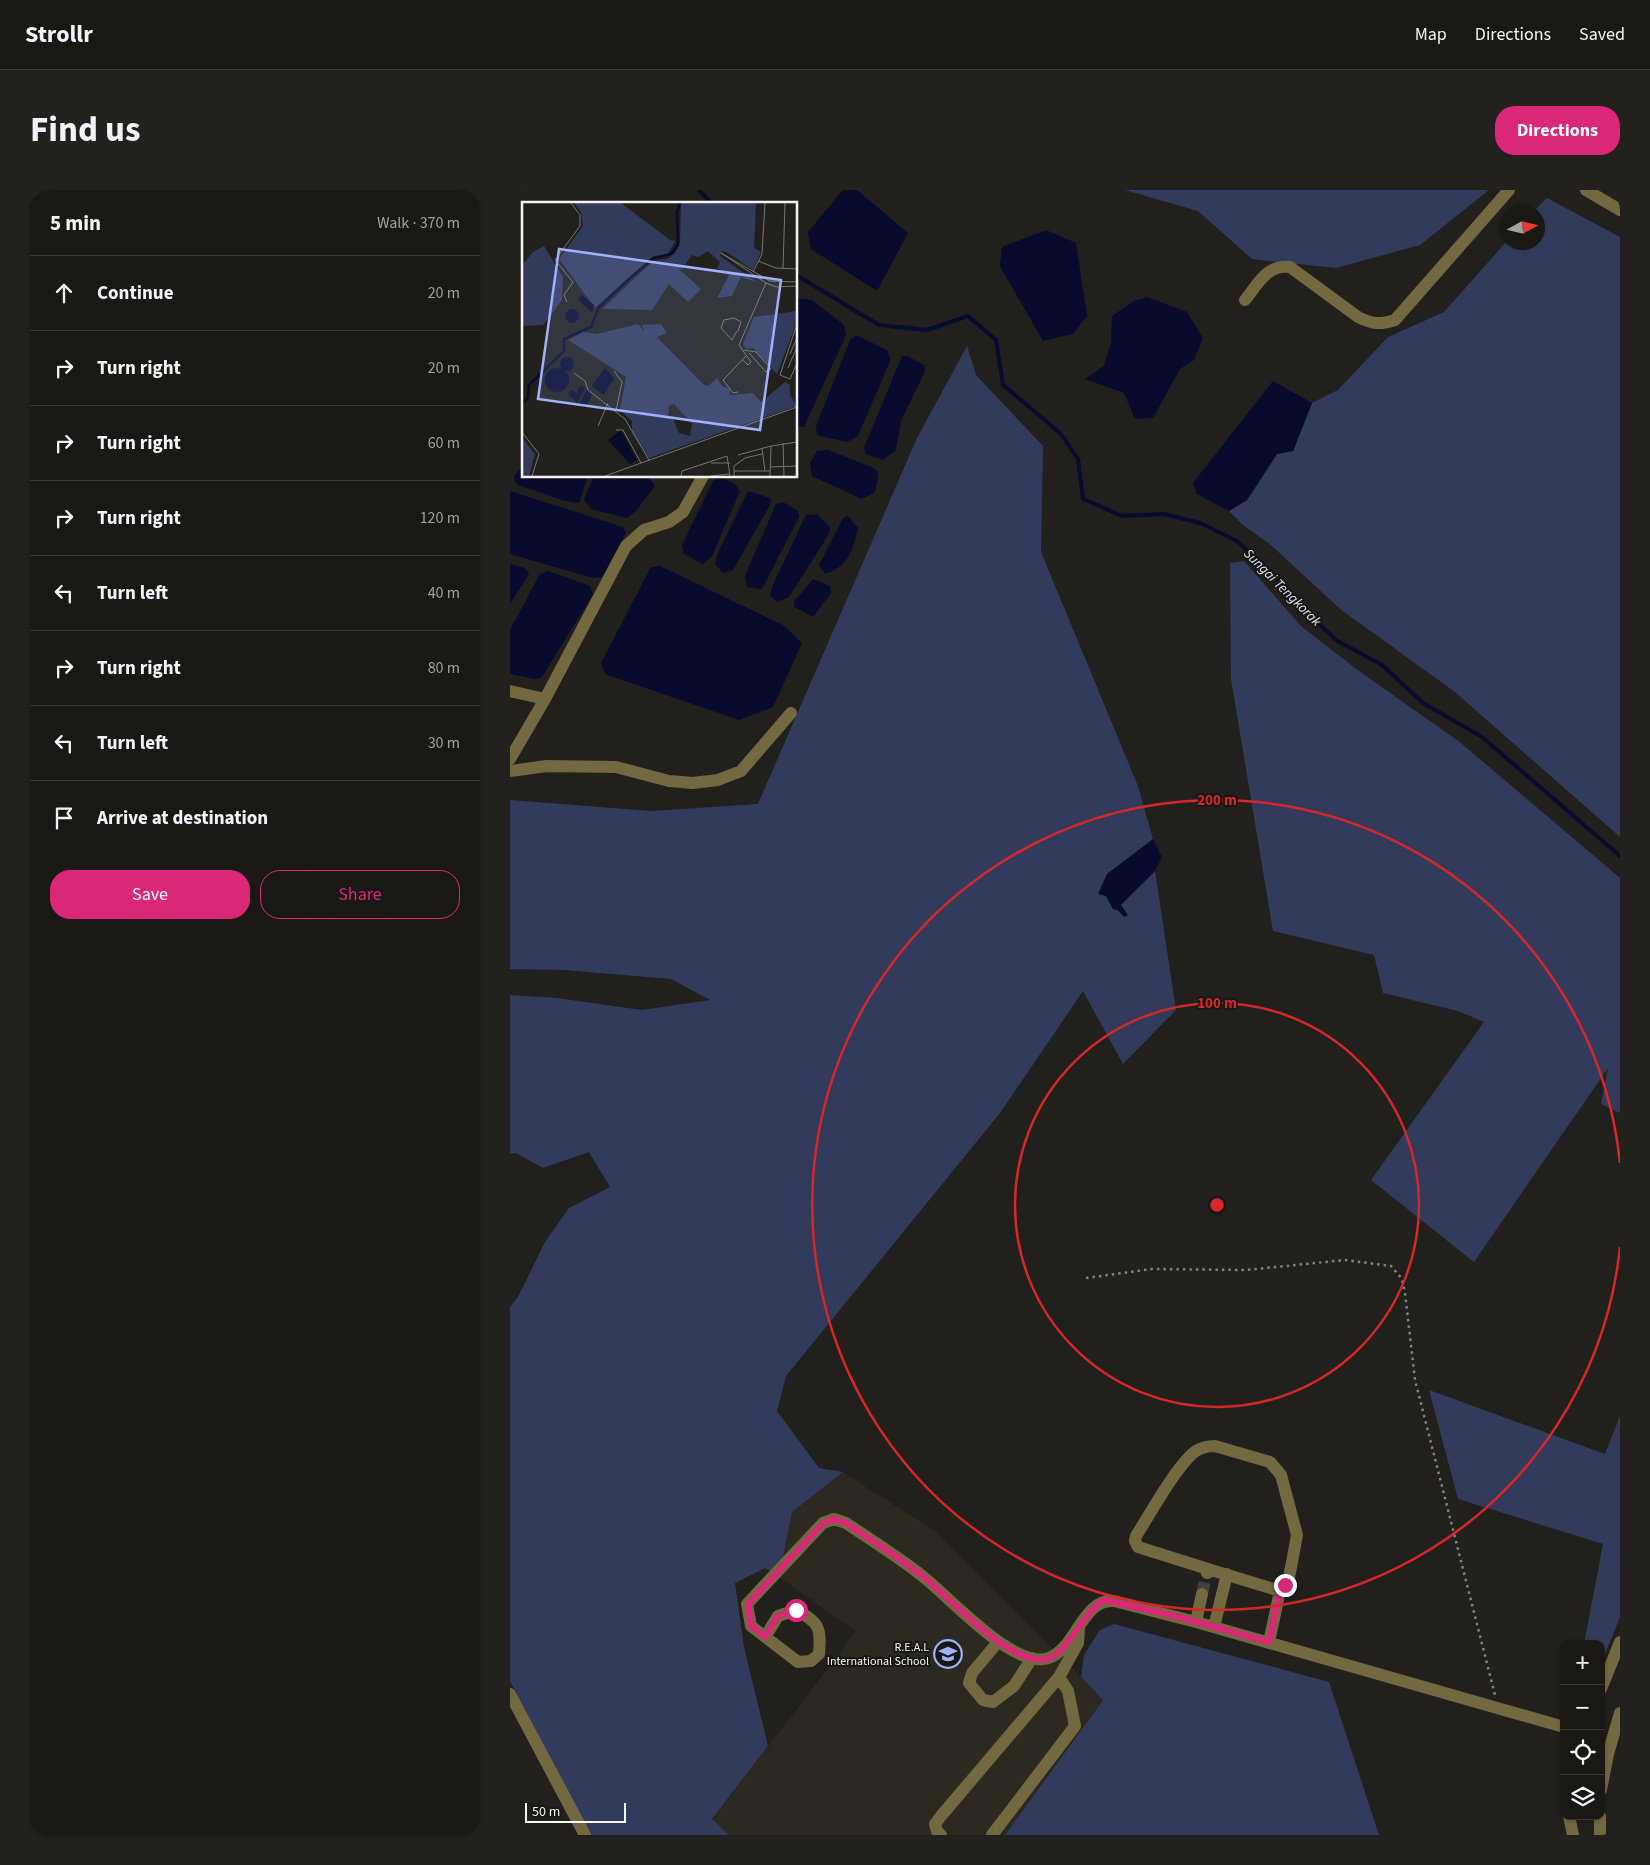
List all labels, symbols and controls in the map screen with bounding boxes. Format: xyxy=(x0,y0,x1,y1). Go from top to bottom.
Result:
text: Strollr xyxy=(25,17,93,52)
text: Map xyxy=(1415,22,1447,47)
text: Directions xyxy=(1475,22,1551,47)
text: Saved xyxy=(1579,22,1625,47)
text: Find us xyxy=(30,105,140,155)
button: Directions xyxy=(1495,106,1620,155)
inset map xyxy=(522,202,798,478)
north arrow xyxy=(1500,205,1545,250)
text: 5 min xyxy=(50,208,101,238)
text: Walk · 370 m xyxy=(377,212,460,234)
icon: ahead xyxy=(50,279,78,307)
text: Continue xyxy=(97,280,174,307)
text: 20 m xyxy=(428,282,460,304)
icon: right xyxy=(50,354,78,382)
text: Turn right xyxy=(97,355,181,382)
text: 20 m xyxy=(428,357,460,379)
icon: right xyxy=(50,429,78,457)
text: Turn right xyxy=(97,430,181,457)
text: 60 m xyxy=(428,432,460,454)
icon: right xyxy=(50,504,78,532)
text: Turn right xyxy=(97,505,181,532)
text: 120 m xyxy=(420,507,460,529)
water label: Sungai Tengkorak xyxy=(1239,544,1326,631)
icon: left xyxy=(50,579,78,607)
text: Turn left xyxy=(97,580,168,607)
text: 40 m xyxy=(428,582,460,604)
icon: right xyxy=(50,654,78,682)
text: Turn right xyxy=(97,655,181,682)
text: 80 m xyxy=(428,657,460,679)
icon: left xyxy=(50,729,78,757)
text: Turn left xyxy=(97,730,168,757)
text: 30 m xyxy=(428,732,460,754)
text: 200 m xyxy=(1197,790,1237,811)
icon: arrive xyxy=(50,804,78,832)
text: Arrive at destination xyxy=(97,805,268,832)
button: Save xyxy=(50,870,250,919)
button: Share xyxy=(260,870,460,919)
text: 100 m xyxy=(1197,993,1237,1014)
centre of rings xyxy=(1208,1196,1226,1214)
route end xyxy=(1274,1574,1297,1597)
route start xyxy=(785,1599,808,1622)
place label: R.E.A.L International School xyxy=(827,1639,929,1670)
school or university icon: R.E.A.L International School xyxy=(933,1639,963,1669)
map controls xyxy=(1560,1640,1605,1820)
button: + xyxy=(1560,1640,1605,1685)
button: − xyxy=(1560,1685,1605,1730)
button: locate xyxy=(1560,1730,1605,1775)
button: layers xyxy=(1560,1775,1605,1820)
scale bar xyxy=(525,1800,626,1823)
text: 50 m xyxy=(532,1802,560,1822)

